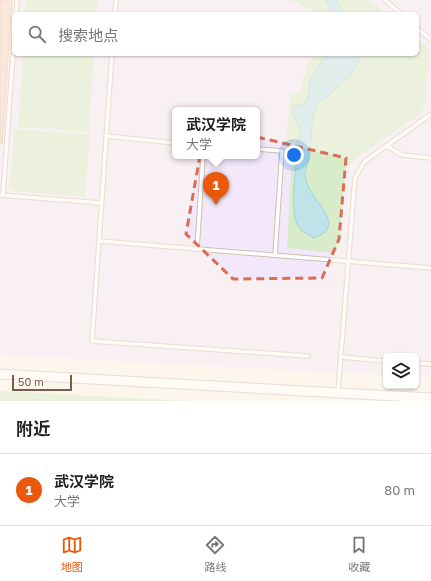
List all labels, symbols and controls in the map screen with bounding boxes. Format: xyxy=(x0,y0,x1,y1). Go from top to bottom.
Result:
search box xyxy=(12,12,419,56)
icon: search xyxy=(26,23,48,45)
text: 搜索地点 xyxy=(58,26,118,44)
popup xyxy=(172,107,260,159)
text: 武汉学院 xyxy=(186,115,246,133)
text: 大学 xyxy=(186,136,212,152)
your location xyxy=(284,145,304,165)
pin: 1 xyxy=(203,172,229,205)
map controls xyxy=(383,353,419,389)
button: layers xyxy=(383,353,419,389)
scale bar xyxy=(12,373,72,392)
text: 50 m xyxy=(18,375,44,388)
text: 附近 xyxy=(16,418,50,439)
text: 武汉学院 xyxy=(54,472,114,490)
text: 1 xyxy=(26,482,32,498)
text: 80 m xyxy=(384,482,415,498)
text: 大学 xyxy=(54,493,80,509)
tab: 地图 xyxy=(61,534,83,574)
tab: 路线 xyxy=(204,534,226,574)
tab: 收藏 xyxy=(348,534,370,574)

